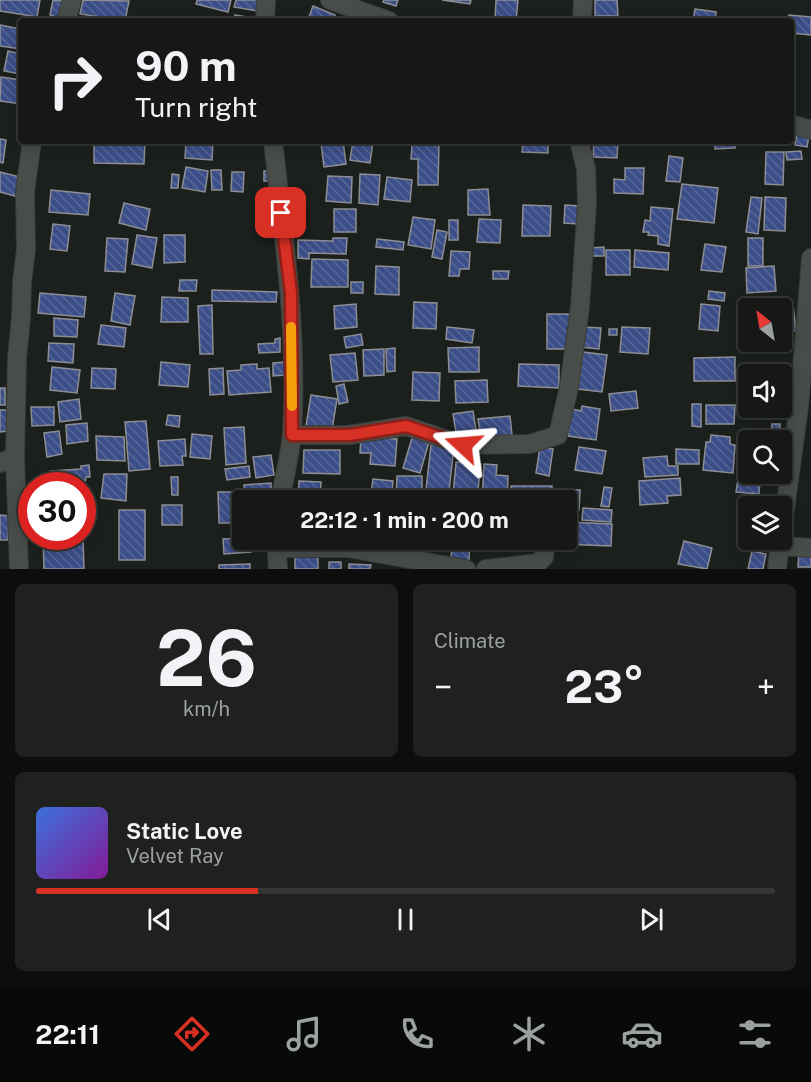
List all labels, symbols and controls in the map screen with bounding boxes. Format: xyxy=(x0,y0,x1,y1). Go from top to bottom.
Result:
text: 90 m xyxy=(135,41,237,90)
icon: right xyxy=(36,42,114,120)
text: Turn right xyxy=(135,91,258,123)
pin xyxy=(255,187,306,238)
icon: arrive xyxy=(264,196,297,229)
north arrow xyxy=(738,298,792,352)
map controls xyxy=(738,298,792,550)
button: sound xyxy=(738,364,792,418)
position arrow xyxy=(431,413,495,477)
button: search xyxy=(738,430,792,484)
speed limit sign: 30 xyxy=(18,472,96,550)
button: layers xyxy=(738,496,792,550)
text: 22:12 · 1 min · 200 m xyxy=(300,507,509,533)
text: 26 xyxy=(156,612,257,704)
text: Climate xyxy=(434,629,506,653)
text: 23° xyxy=(565,660,644,713)
text: − xyxy=(434,668,452,706)
text: + xyxy=(757,668,775,706)
text: km/h xyxy=(183,697,230,721)
text: Static Love xyxy=(126,818,243,844)
text: Velvet Ray xyxy=(126,844,224,868)
icon: previous xyxy=(143,903,176,936)
icon: pause xyxy=(389,903,422,936)
icon: next xyxy=(635,903,668,936)
icon: directions xyxy=(171,1013,213,1055)
icon: music xyxy=(283,1013,325,1055)
icon: phone xyxy=(396,1013,438,1055)
icon: climate xyxy=(508,1013,550,1055)
icon: car xyxy=(621,1013,663,1055)
icon: filters xyxy=(734,1013,776,1055)
text: 22:11 xyxy=(35,1018,100,1050)

